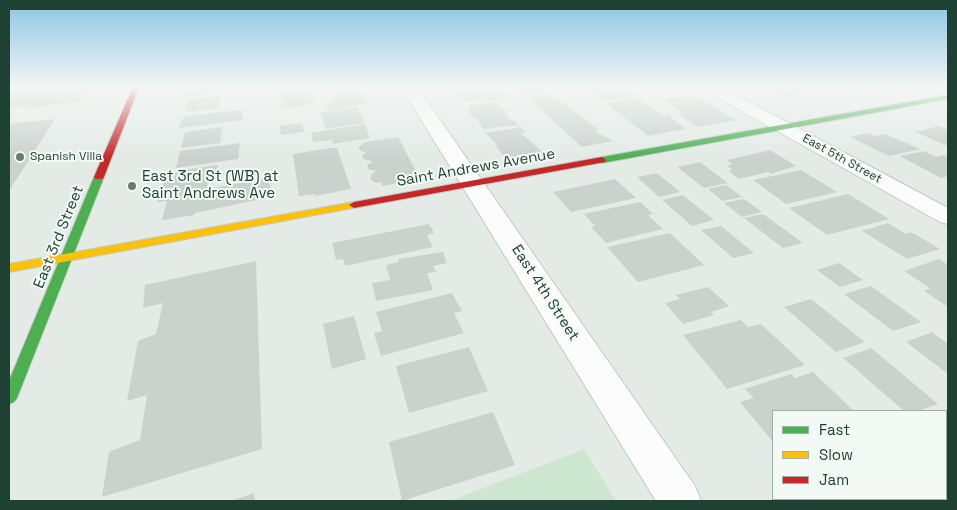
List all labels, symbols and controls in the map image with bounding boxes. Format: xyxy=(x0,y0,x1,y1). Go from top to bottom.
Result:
street label: East 5th Street xyxy=(800,131,884,187)
street label: Saint Andrews Avenue xyxy=(395,145,557,191)
place label: Spanish Villa xyxy=(30,150,102,164)
marker: Spanish Villa xyxy=(14,151,26,163)
place label: East 3rd St (WB) at Saint Andrews Ave xyxy=(142,168,279,203)
marker: East 3rd St (WB) at Saint Andrews Ave xyxy=(126,180,138,192)
street label: East 3rd Street xyxy=(30,183,88,291)
street label: East 4th Street xyxy=(507,242,583,344)
legend xyxy=(772,410,947,500)
text: Fast xyxy=(819,420,850,439)
text: Slow xyxy=(819,445,853,464)
text: Jam xyxy=(819,470,849,489)

